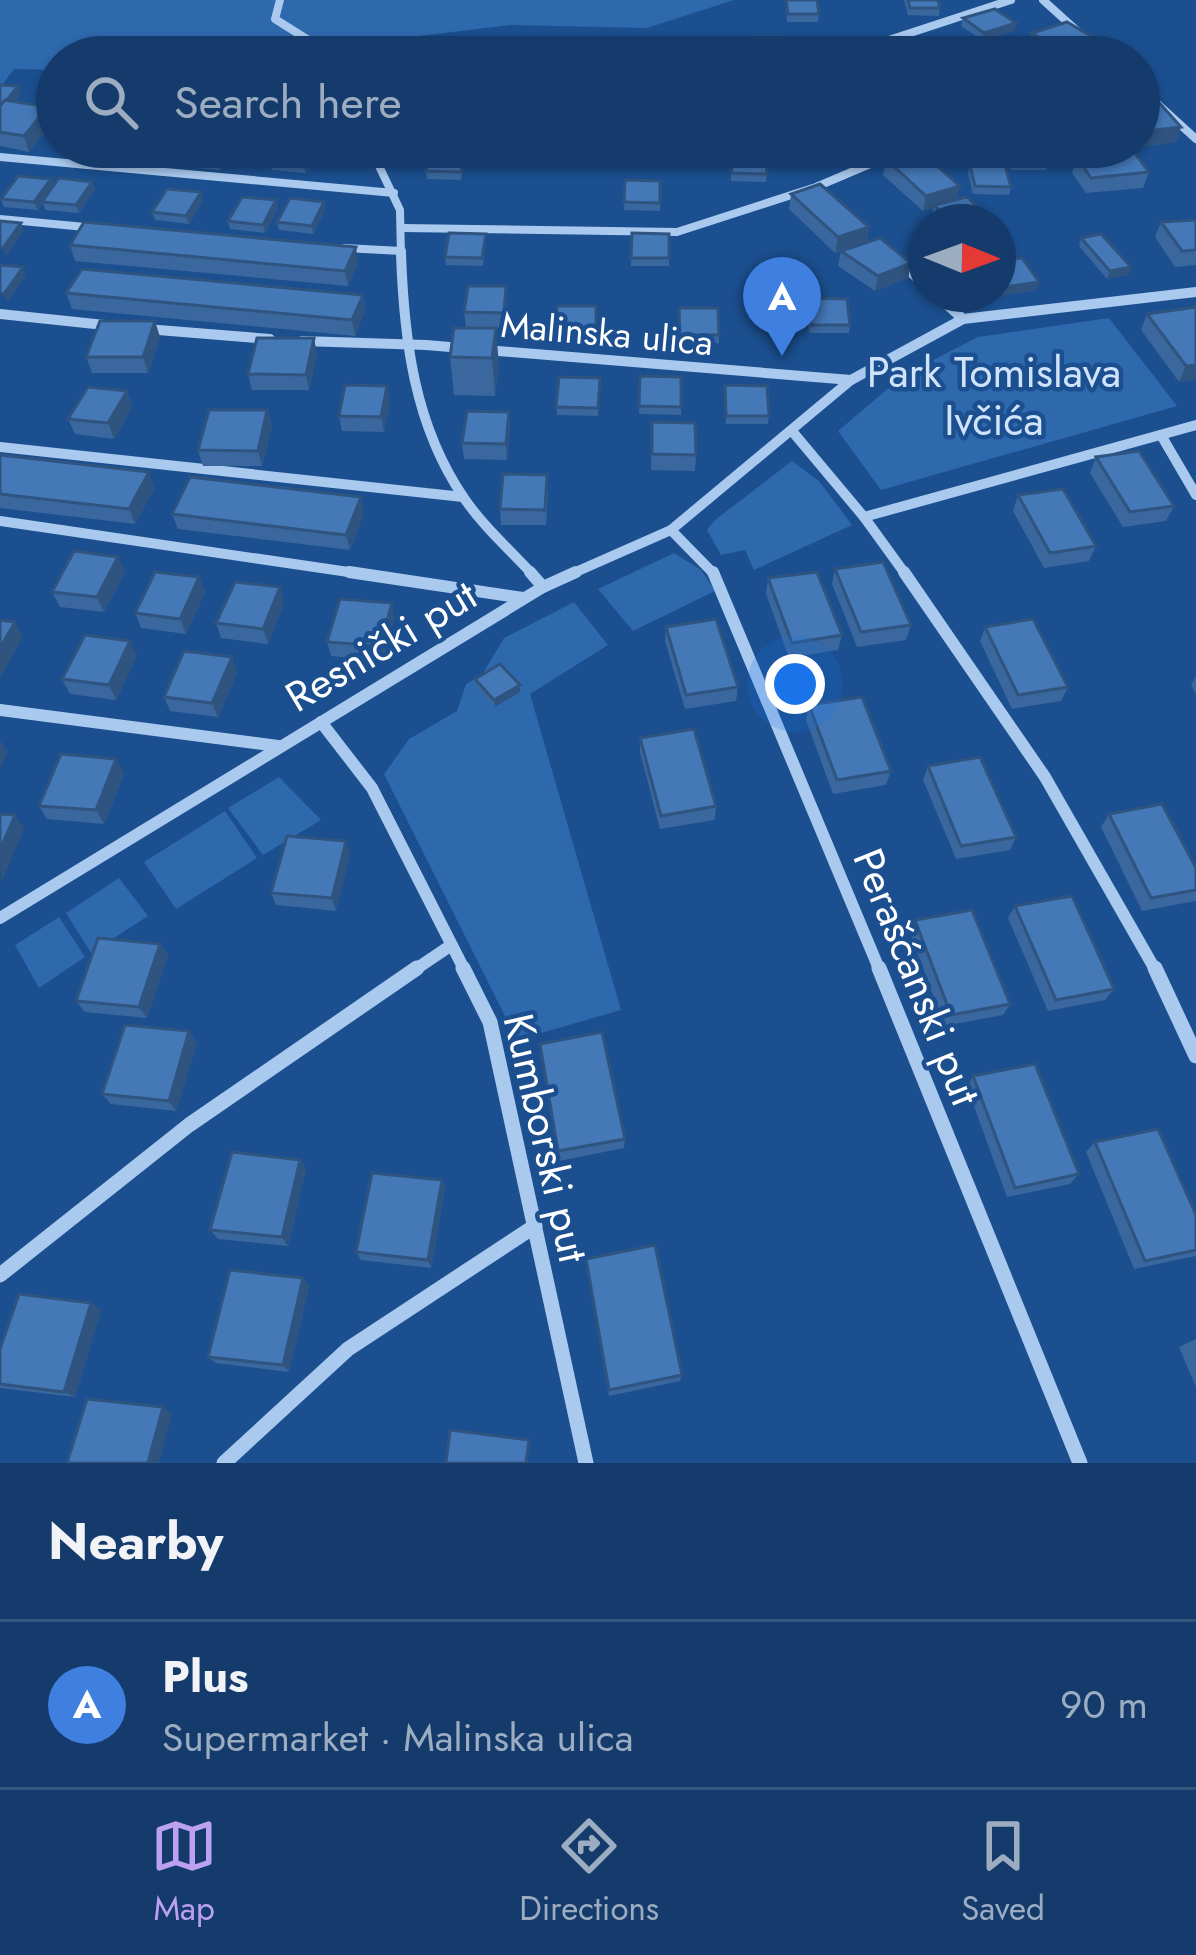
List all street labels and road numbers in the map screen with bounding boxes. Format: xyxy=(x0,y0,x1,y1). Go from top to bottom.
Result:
street label: Malinska ulica xyxy=(499,298,715,368)
street label: Resnički put xyxy=(274,565,488,727)
street label: Perašćanski put xyxy=(838,839,996,1115)
street label: Kumborski put xyxy=(488,1008,604,1268)

